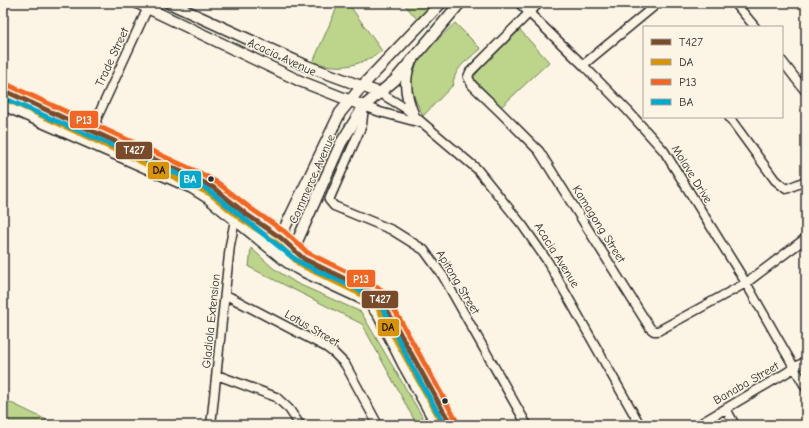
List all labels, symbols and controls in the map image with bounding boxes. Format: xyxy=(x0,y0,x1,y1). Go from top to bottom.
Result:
street label: Trade Street xyxy=(92,25,132,89)
legend xyxy=(643,26,783,118)
street label: Acacia Avenue xyxy=(245,35,319,79)
text: T427 xyxy=(679,35,703,49)
text: DA xyxy=(679,55,694,69)
text: P13 xyxy=(679,75,697,89)
text: BA xyxy=(679,95,693,109)
line badge: P13 xyxy=(69,110,99,129)
text: P13 xyxy=(76,114,92,127)
street label: Commerce Avenue xyxy=(286,132,338,226)
line badge: T427 xyxy=(115,141,153,160)
street label: Molave Drive xyxy=(669,142,715,206)
text: T427 xyxy=(123,144,145,157)
line badge: DA xyxy=(147,161,170,180)
text: DA xyxy=(153,164,165,177)
line badge: BA xyxy=(179,170,202,189)
text: BA xyxy=(184,173,196,186)
unlabelled marker xyxy=(206,174,216,184)
street label: Kamagong Street xyxy=(570,183,629,266)
street label: Acacia Avenue xyxy=(531,220,583,290)
street label: Apitong Street xyxy=(433,247,483,317)
line badge: P13 xyxy=(346,269,376,288)
street label: Gladiola Extension xyxy=(199,273,223,369)
text: P13 xyxy=(353,273,369,286)
line badge: T427 xyxy=(361,290,399,309)
text: T427 xyxy=(369,293,391,306)
street label: Lotus Street xyxy=(282,307,342,350)
line badge: DA xyxy=(377,318,400,337)
text: DA xyxy=(382,321,394,334)
street label: Banaba Street xyxy=(711,358,782,407)
unlabelled marker xyxy=(440,396,450,406)

